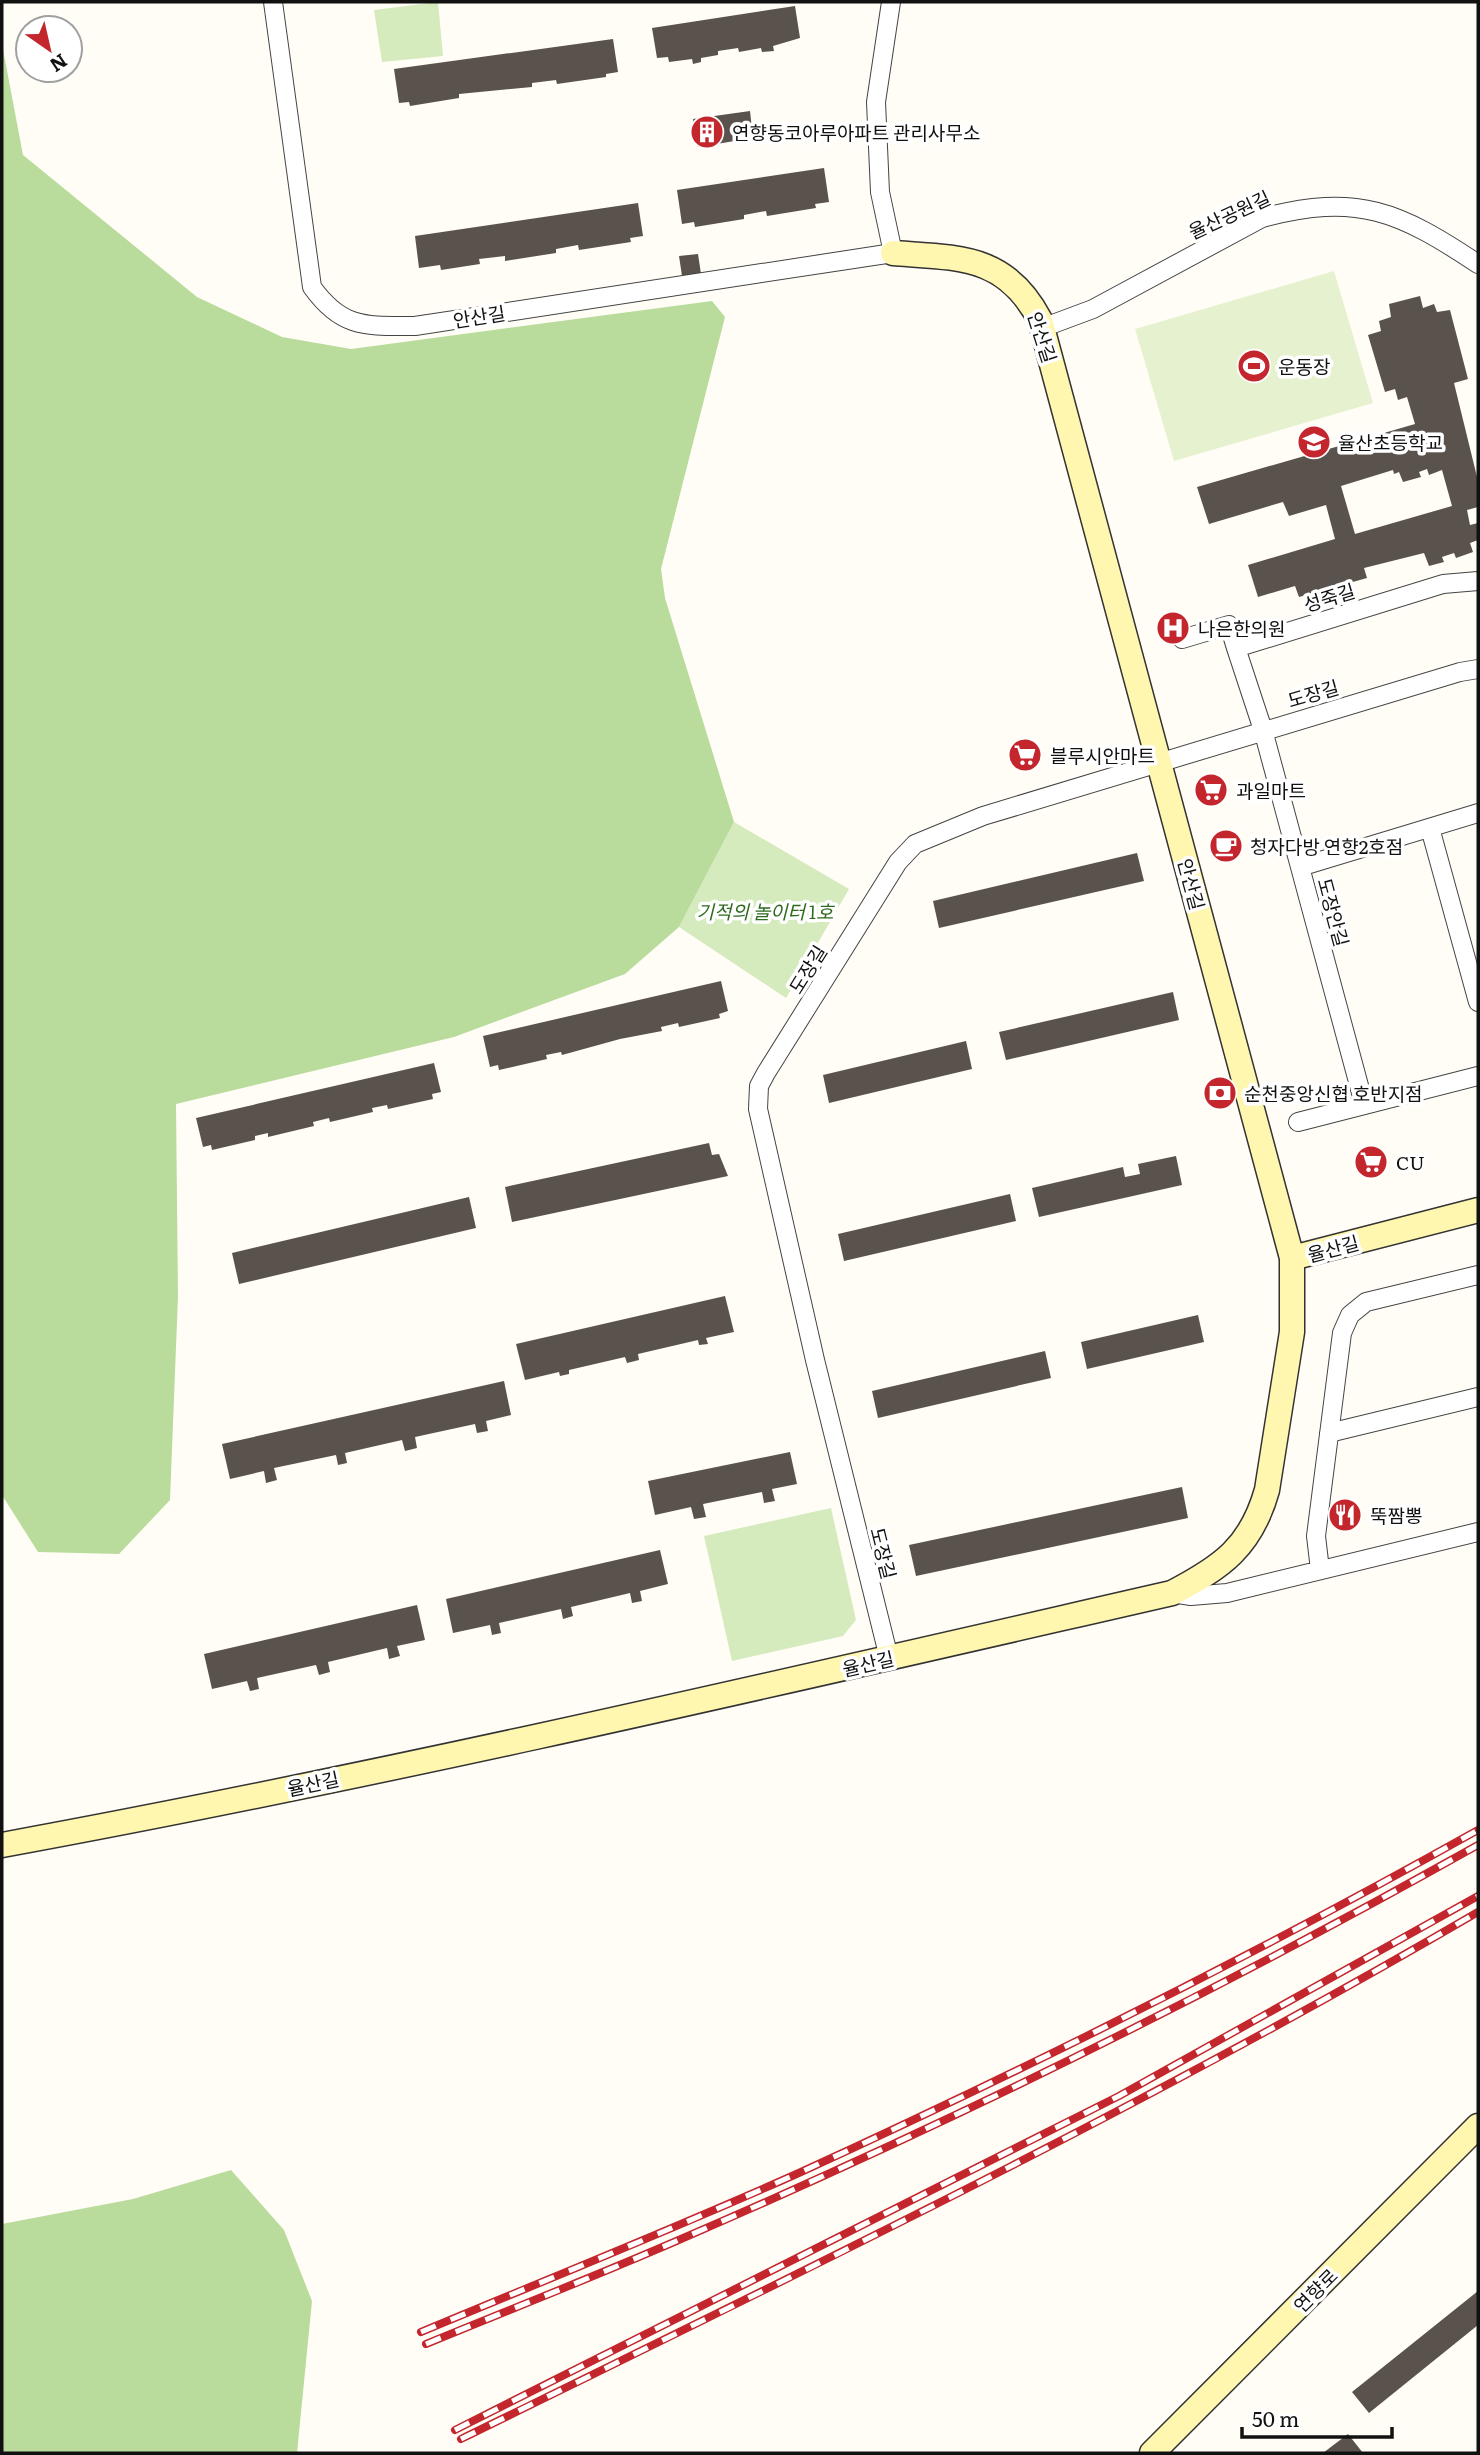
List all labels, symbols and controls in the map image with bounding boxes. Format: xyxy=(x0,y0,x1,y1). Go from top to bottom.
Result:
north arrow xyxy=(14,14,84,84)
text: N xyxy=(45,48,74,80)
building icon: 연향동코아루아파트 관리사무소 xyxy=(688,113,726,151)
place label: 연향동코아루아파트 관리사무소 xyxy=(732,118,981,146)
street label: 율산공원길 xyxy=(1183,183,1275,245)
street label: 안산길 xyxy=(451,298,507,334)
street label: 안산길 xyxy=(1022,308,1064,366)
sports icon: 운동장 xyxy=(1235,347,1273,385)
place label: 운동장 xyxy=(1278,352,1330,380)
school or university icon: 율산초등학교 xyxy=(1295,423,1333,461)
place label: 율산초등학교 xyxy=(1338,428,1443,456)
street label: 성죽길 xyxy=(1300,576,1358,618)
hospital icon: 나은한의원 xyxy=(1154,609,1192,647)
place label: 나은한의원 xyxy=(1198,614,1285,642)
street label: 도장길 xyxy=(1284,672,1342,714)
supermarket icon: 블루시안마트 xyxy=(1006,736,1044,774)
place label: 블루시안마트 xyxy=(1050,741,1155,769)
supermarket icon: 과일마트 xyxy=(1192,771,1230,809)
place label: 과일마트 xyxy=(1236,776,1306,804)
cafe icon: 청자다방 연향2호점 xyxy=(1207,827,1245,865)
place label: 청자다방 연향2호점 xyxy=(1250,832,1403,860)
street label: 안산길 xyxy=(1172,855,1212,913)
street label: 도장안길 xyxy=(1311,875,1357,949)
park label: 기적의 놀이터 1호 xyxy=(697,897,835,925)
street label: 도장길 xyxy=(781,939,833,999)
bank icon: 순천중앙신협 호반지점 xyxy=(1201,1074,1239,1112)
place label: 순천중앙신협 호반지점 xyxy=(1244,1079,1423,1107)
supermarket icon: CU xyxy=(1352,1143,1390,1181)
place label: CU xyxy=(1396,1148,1425,1176)
street label: 율산길 xyxy=(1304,1228,1362,1268)
restaurant icon: 뚝짬뽕 xyxy=(1326,1496,1364,1534)
place label: 뚝짬뽕 xyxy=(1370,1501,1422,1529)
street label: 도장길 xyxy=(864,1524,904,1582)
street label: 율산길 xyxy=(839,1643,897,1683)
street label: 율산길 xyxy=(284,1764,342,1802)
street label: 연향로 xyxy=(1287,2262,1343,2318)
scale bar xyxy=(1242,2396,1392,2440)
text: 50 m xyxy=(1252,2402,1299,2433)

